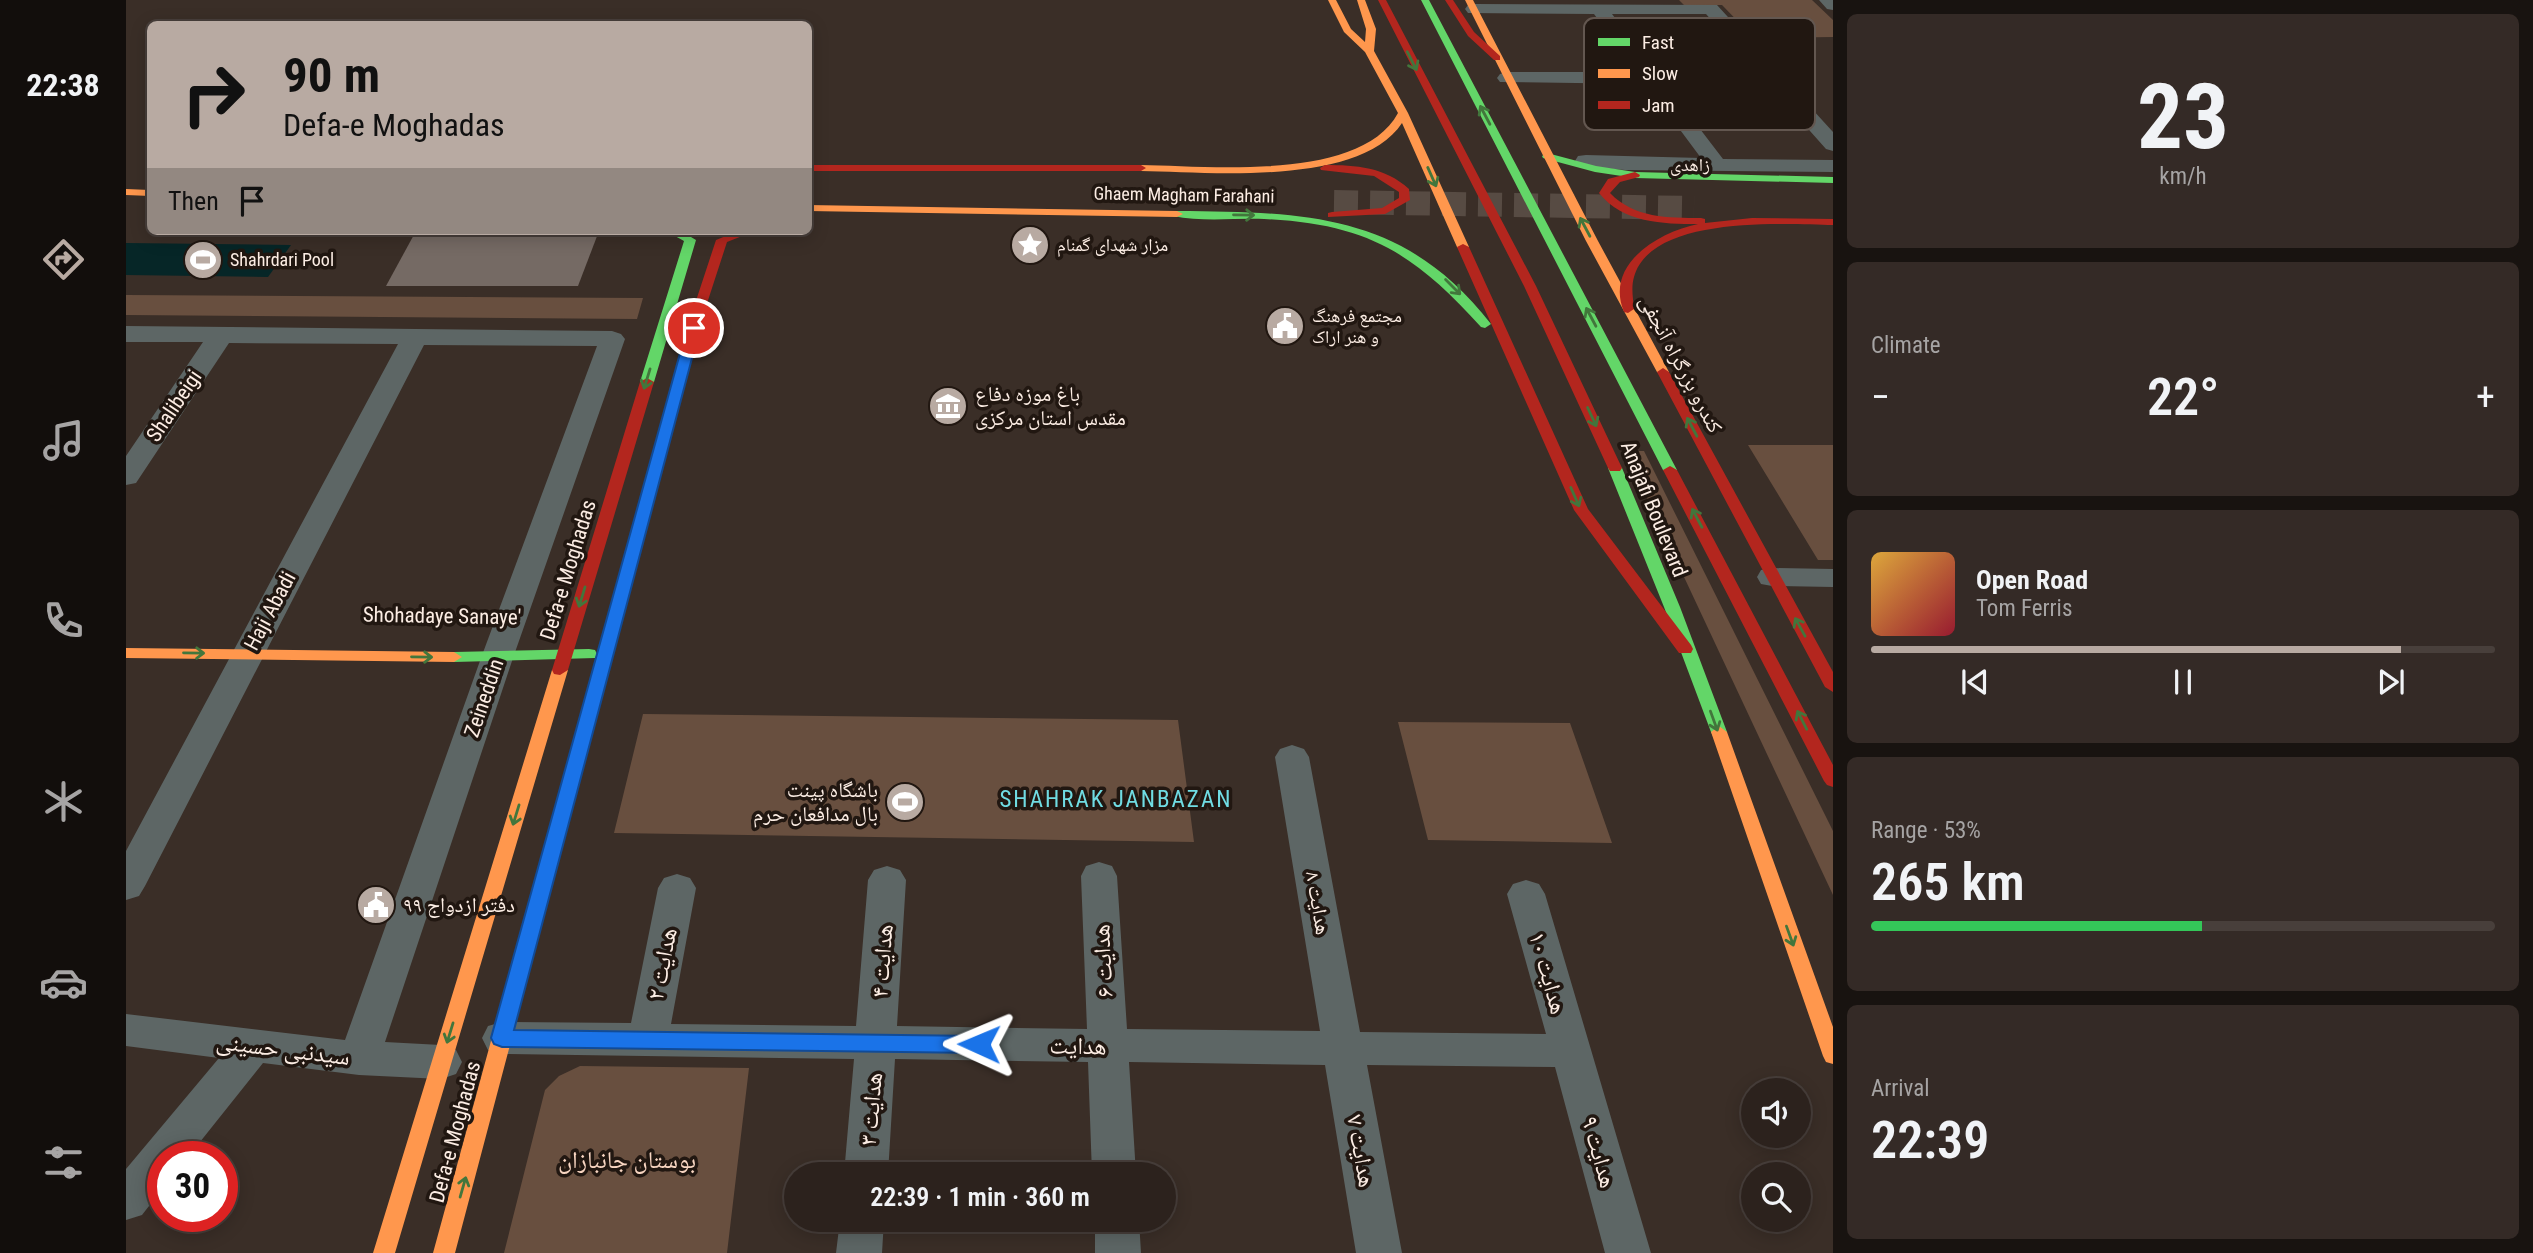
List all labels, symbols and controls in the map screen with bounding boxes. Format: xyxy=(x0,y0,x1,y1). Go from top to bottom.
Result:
legend xyxy=(1584,18,1815,130)
text: Fast xyxy=(1642,31,1674,54)
text: 90 m xyxy=(283,47,380,104)
icon: right xyxy=(168,49,259,140)
one-way arrow xyxy=(1406,50,1420,71)
text: Slow xyxy=(1642,62,1678,85)
text: 23 xyxy=(2137,64,2229,170)
text: 22:38 xyxy=(26,66,100,104)
text: Jam xyxy=(1642,94,1675,117)
text: Defa-e Moghadas xyxy=(283,106,505,144)
one-way arrow xyxy=(1478,106,1492,126)
street label: زاهدی xyxy=(1670,154,1710,176)
text: km/h xyxy=(2159,163,2207,190)
one-way arrow xyxy=(1426,166,1439,188)
icon: arrive xyxy=(233,182,271,220)
street label: Ghaem Magham Farahani xyxy=(1093,182,1275,207)
text: Then xyxy=(168,186,219,216)
one-way arrow xyxy=(1232,208,1255,222)
one-way arrow xyxy=(1577,217,1591,238)
place icon: مزار شهدای گمنام xyxy=(1009,224,1051,266)
place label: مزار شهدای گمنام xyxy=(1057,234,1168,257)
icon: directions xyxy=(39,235,88,284)
sports icon: Shahrdari Pool xyxy=(182,239,224,281)
place label: Shahrdari Pool xyxy=(230,249,334,270)
one-way arrow xyxy=(1444,279,1461,296)
street label: کندرو بزرگراه آنجفی xyxy=(1634,291,1728,438)
pin xyxy=(664,298,724,358)
public building icon: مجتمع فرهنگ و هنر اراک xyxy=(1264,305,1306,347)
place label: مجتمع فرهنگ و هنر اراک xyxy=(1312,305,1402,347)
one-way arrow xyxy=(1584,307,1598,327)
icon: arrive xyxy=(675,309,713,347)
text: Climate xyxy=(1871,332,1941,359)
street label: Shalibeigi xyxy=(141,366,207,446)
text: 22° xyxy=(2147,367,2219,428)
one-way arrow xyxy=(640,368,653,390)
text: − xyxy=(1871,375,1890,419)
text: + xyxy=(2476,375,2495,419)
place label: باغ موزه دفاع مقدس استان مرکزی xyxy=(975,382,1126,431)
museum icon: باغ موزه دفاع مقدس استان مرکزی xyxy=(927,385,969,427)
one-way arrow xyxy=(1586,406,1599,427)
icon: music xyxy=(39,416,88,465)
one-way arrow xyxy=(1685,418,1699,438)
street label: Anajafi Boulevard xyxy=(1616,438,1692,580)
one-way arrow xyxy=(1569,486,1582,507)
street label: Defa-e Moghadas xyxy=(535,497,601,643)
one-way arrow xyxy=(1690,508,1703,529)
text: Open Road xyxy=(1976,565,2088,595)
street label: Haji Abadi xyxy=(239,568,301,654)
one-way arrow xyxy=(575,586,588,608)
text: Tom Ferris xyxy=(1976,595,2072,622)
icon: phone xyxy=(39,596,88,645)
street label: Shohadaye Sanaye' xyxy=(363,603,521,629)
one-way arrow xyxy=(1793,618,1807,638)
one-way arrow xyxy=(182,647,205,660)
one-way arrow xyxy=(410,650,433,664)
street label: Zeineddin xyxy=(459,656,509,740)
icon: previous xyxy=(1956,663,1994,701)
icon: pause xyxy=(2164,663,2202,701)
icon: next xyxy=(2372,663,2410,701)
one-way arrow xyxy=(1709,710,1721,732)
one-way arrow xyxy=(1795,710,1809,731)
icon: climate xyxy=(39,777,88,826)
place label: باشگاه پینت بال مدافعان حرم xyxy=(753,778,878,828)
sports icon: باشگاه پینت بال مدافعان حرم xyxy=(884,781,926,823)
district label: SHAHRAK JANBAZAN xyxy=(999,786,1233,813)
one-way arrow xyxy=(509,804,522,826)
text: Range · 53% xyxy=(1871,817,1981,844)
text: 265 km xyxy=(1871,852,2025,913)
street label: هدایت ۸ xyxy=(1301,869,1335,937)
public building icon: دفتر ازدواج ۹۹ xyxy=(355,884,397,926)
place label: دفتر ازدواج ۹۹ xyxy=(403,893,515,918)
street label: هدایت ۴ xyxy=(865,923,899,999)
street label: هدایت ۶ xyxy=(1087,924,1119,998)
one-way arrow xyxy=(1785,924,1797,946)
street label: هدایت ۲ xyxy=(641,925,683,1003)
street label: هدایت ۱۰ xyxy=(1523,929,1573,1017)
icon: car xyxy=(39,958,88,1007)
position arrow xyxy=(942,1007,1016,1081)
one-way arrow xyxy=(443,1022,456,1044)
street label: سیدنبی حسینی xyxy=(214,1027,352,1071)
street label: هدایت xyxy=(1049,1032,1107,1060)
street label: Defa-e Moghadas xyxy=(425,1059,485,1205)
street label: هدایت ۳ xyxy=(854,1071,888,1147)
text: Arrival xyxy=(1871,1075,1930,1102)
map controls xyxy=(1741,1078,1811,1232)
button: sound xyxy=(1741,1078,1811,1148)
text: 22:39 xyxy=(1871,1110,1989,1171)
street label: هدایت ۷ xyxy=(1341,1112,1381,1190)
street label: هدایت ۹ xyxy=(1575,1113,1623,1191)
icon: filters xyxy=(39,1138,88,1187)
speed limit sign: 30 xyxy=(147,1141,238,1232)
park label: بوستان جانبازان xyxy=(558,1146,696,1174)
button: search xyxy=(1741,1162,1811,1232)
one-way arrow xyxy=(458,1177,471,1199)
text: 22:39 · 1 min · 360 m xyxy=(870,1182,1090,1212)

